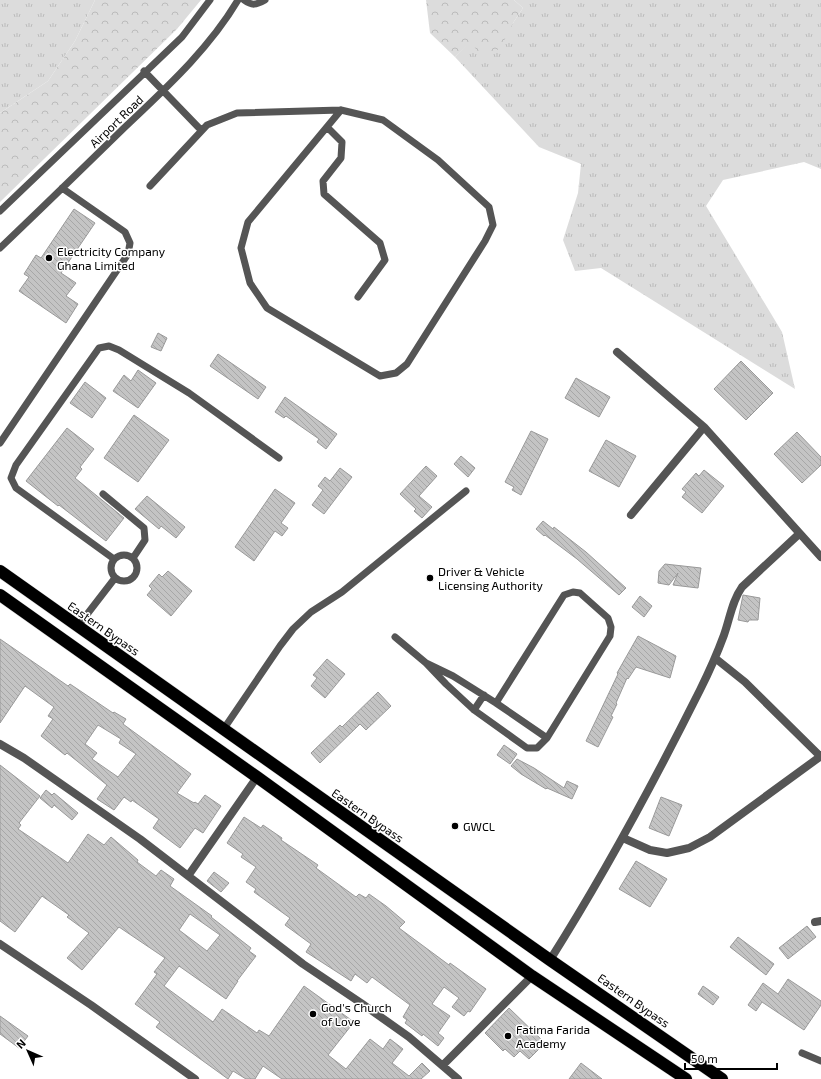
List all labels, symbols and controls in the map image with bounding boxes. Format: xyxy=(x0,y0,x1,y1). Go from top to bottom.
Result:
street label: Airport Road xyxy=(86,92,146,150)
place label: Electricity Company Ghana Limited xyxy=(57,244,166,272)
marker: Electricity Company Ghana Limited xyxy=(44,253,54,263)
place label: Driver & Vehicle Licensing Authority xyxy=(438,564,543,592)
marker: Driver & Vehicle Licensing Authority xyxy=(425,573,435,583)
street label: Eastern Bypass xyxy=(65,598,143,658)
street label: Eastern Bypass xyxy=(329,785,407,845)
place label: GWCL xyxy=(463,819,495,833)
marker: GWCL xyxy=(450,821,460,831)
street label: Eastern Bypass xyxy=(595,970,673,1030)
place label: God's Church of Love xyxy=(321,1000,392,1028)
marker: God's Church of Love xyxy=(308,1009,318,1019)
place label: Fatima Farida Academy xyxy=(516,1022,590,1050)
north arrow xyxy=(8,1031,48,1071)
marker: Fatima Farida Academy xyxy=(503,1031,513,1041)
text: N xyxy=(13,1036,28,1051)
scale bar xyxy=(685,1045,777,1071)
text: 50 m xyxy=(691,1051,718,1065)

